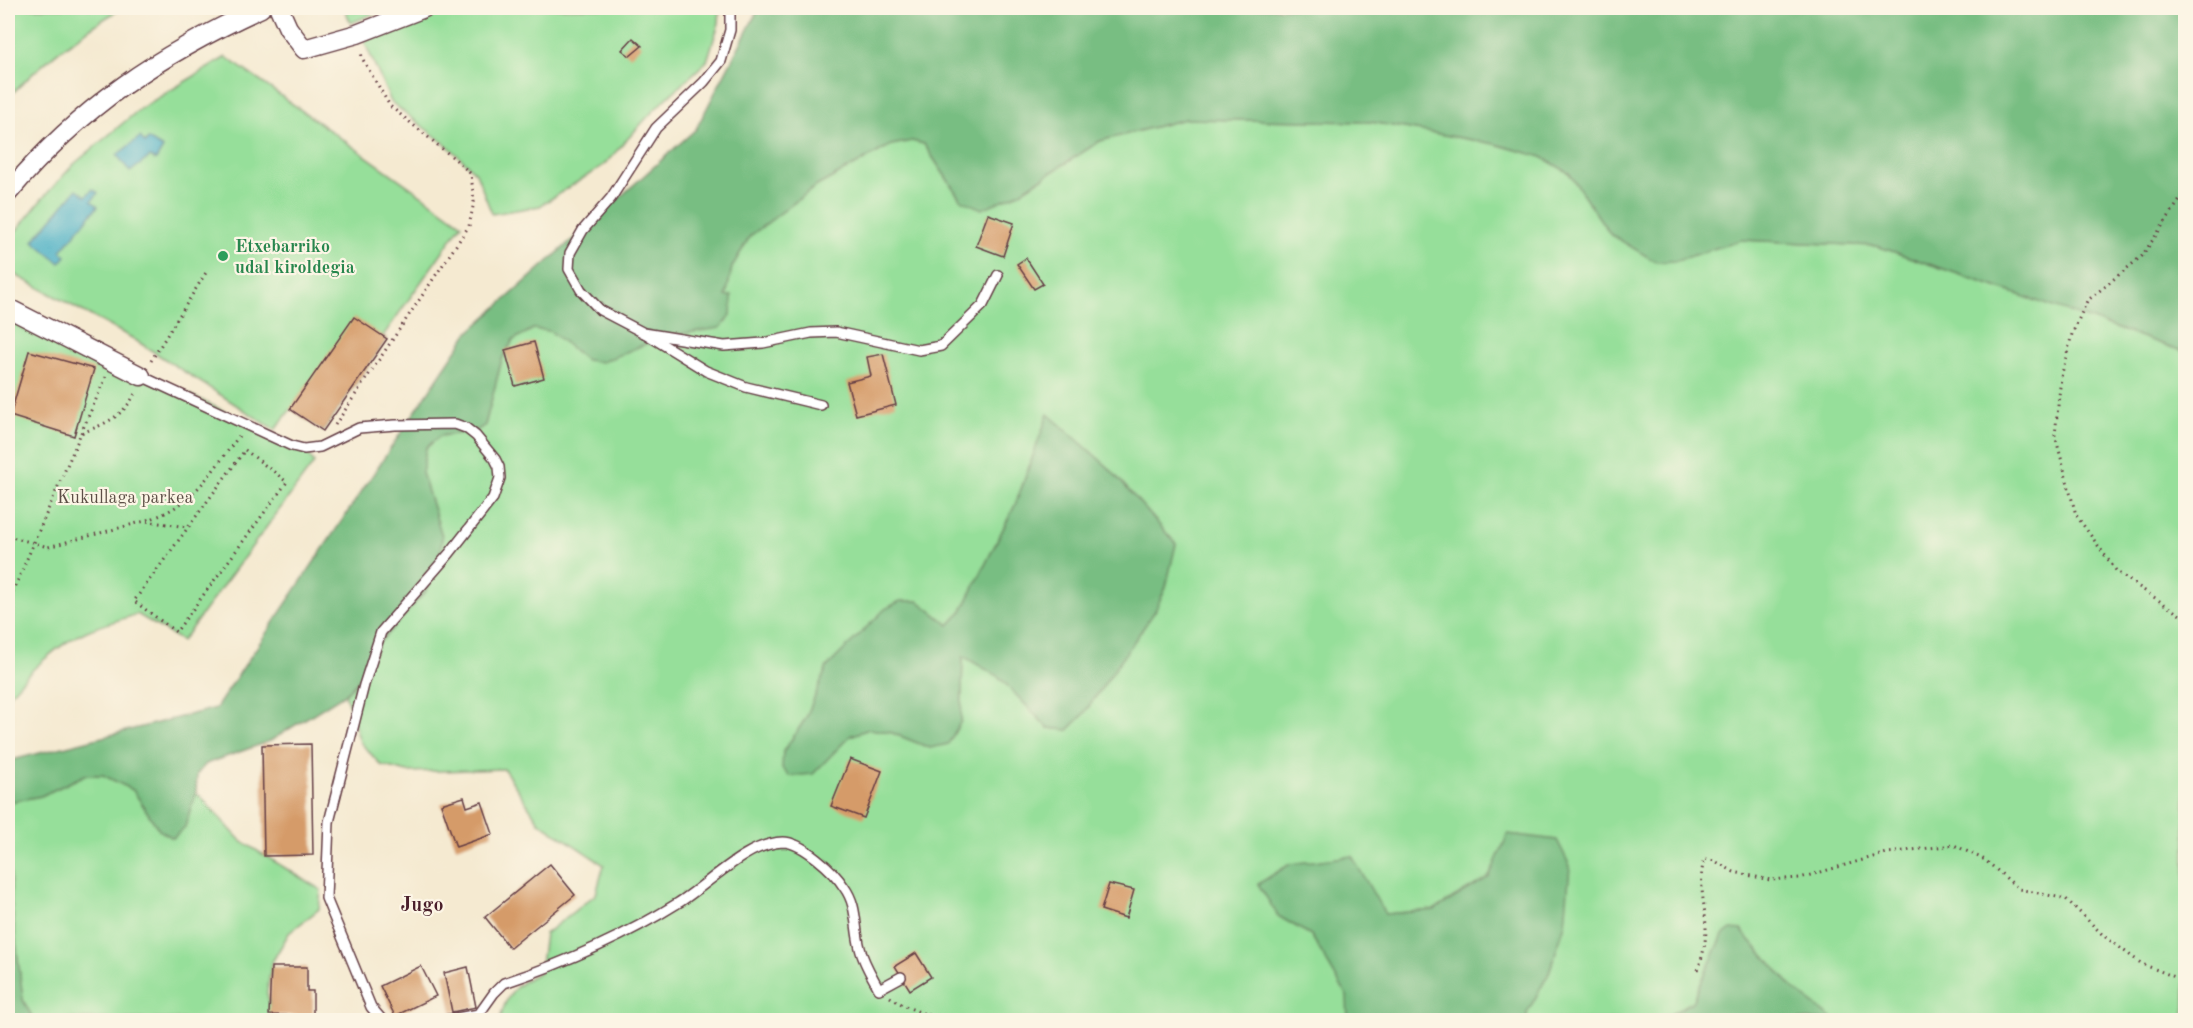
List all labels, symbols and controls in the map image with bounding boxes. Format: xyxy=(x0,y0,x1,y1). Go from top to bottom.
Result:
place label: Etxebarriko udal kiroldegia xyxy=(235,238,355,277)
marker: Etxebarriko udal kiroldegia xyxy=(216,249,230,263)
park label: Kukullaga parkea xyxy=(57,489,193,507)
district label: Jugo xyxy=(401,896,443,916)

